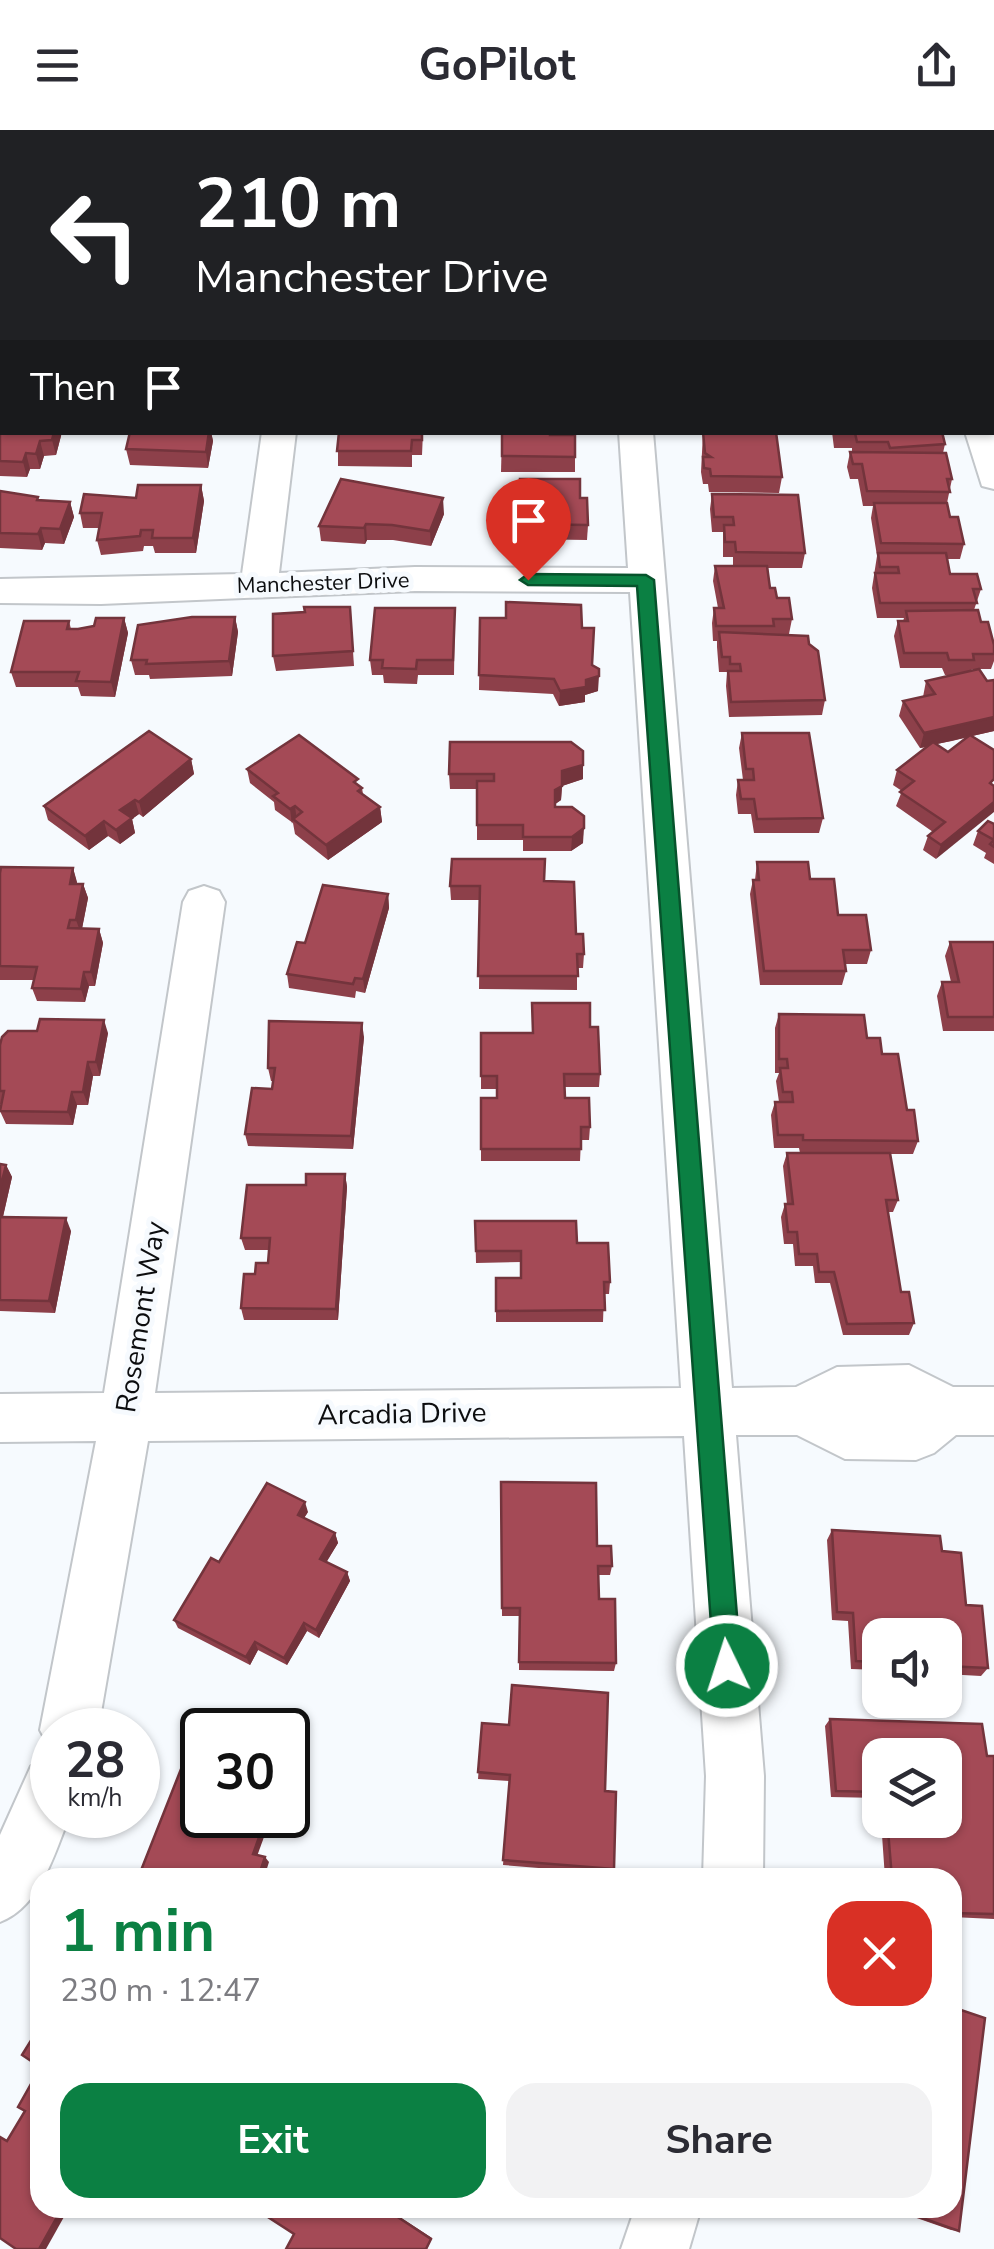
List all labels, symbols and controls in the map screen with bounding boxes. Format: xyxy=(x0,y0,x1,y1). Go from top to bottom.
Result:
text: GoPilot xyxy=(419,35,575,96)
icon: menu xyxy=(30,38,85,93)
icon: share xyxy=(909,38,964,93)
text: 210 m xyxy=(195,156,401,252)
icon: left xyxy=(30,170,160,300)
text: Manchester Drive xyxy=(195,247,549,308)
icon: arrive xyxy=(136,360,191,415)
text: Then xyxy=(30,362,116,413)
pin xyxy=(486,478,571,581)
icon: arrive xyxy=(501,493,556,548)
street label: Manchester Drive xyxy=(236,565,410,601)
street label: Rosemont Way xyxy=(107,1218,175,1415)
street label: Arcadia Drive xyxy=(317,1394,487,1434)
position arrow xyxy=(675,1614,779,1718)
map controls xyxy=(862,1618,962,1838)
button: sound xyxy=(862,1618,962,1718)
speed limit sign: 30 xyxy=(180,1708,310,1838)
text: 28 xyxy=(65,1726,125,1795)
button: layers xyxy=(862,1738,962,1838)
text: km/h xyxy=(67,1781,123,1815)
text: 1 min xyxy=(60,1890,215,1972)
button: close xyxy=(827,1901,932,2006)
text: 230 m · 12:47 xyxy=(60,1969,261,2012)
button: Exit xyxy=(60,2083,486,2198)
button: Share xyxy=(506,2083,932,2198)

